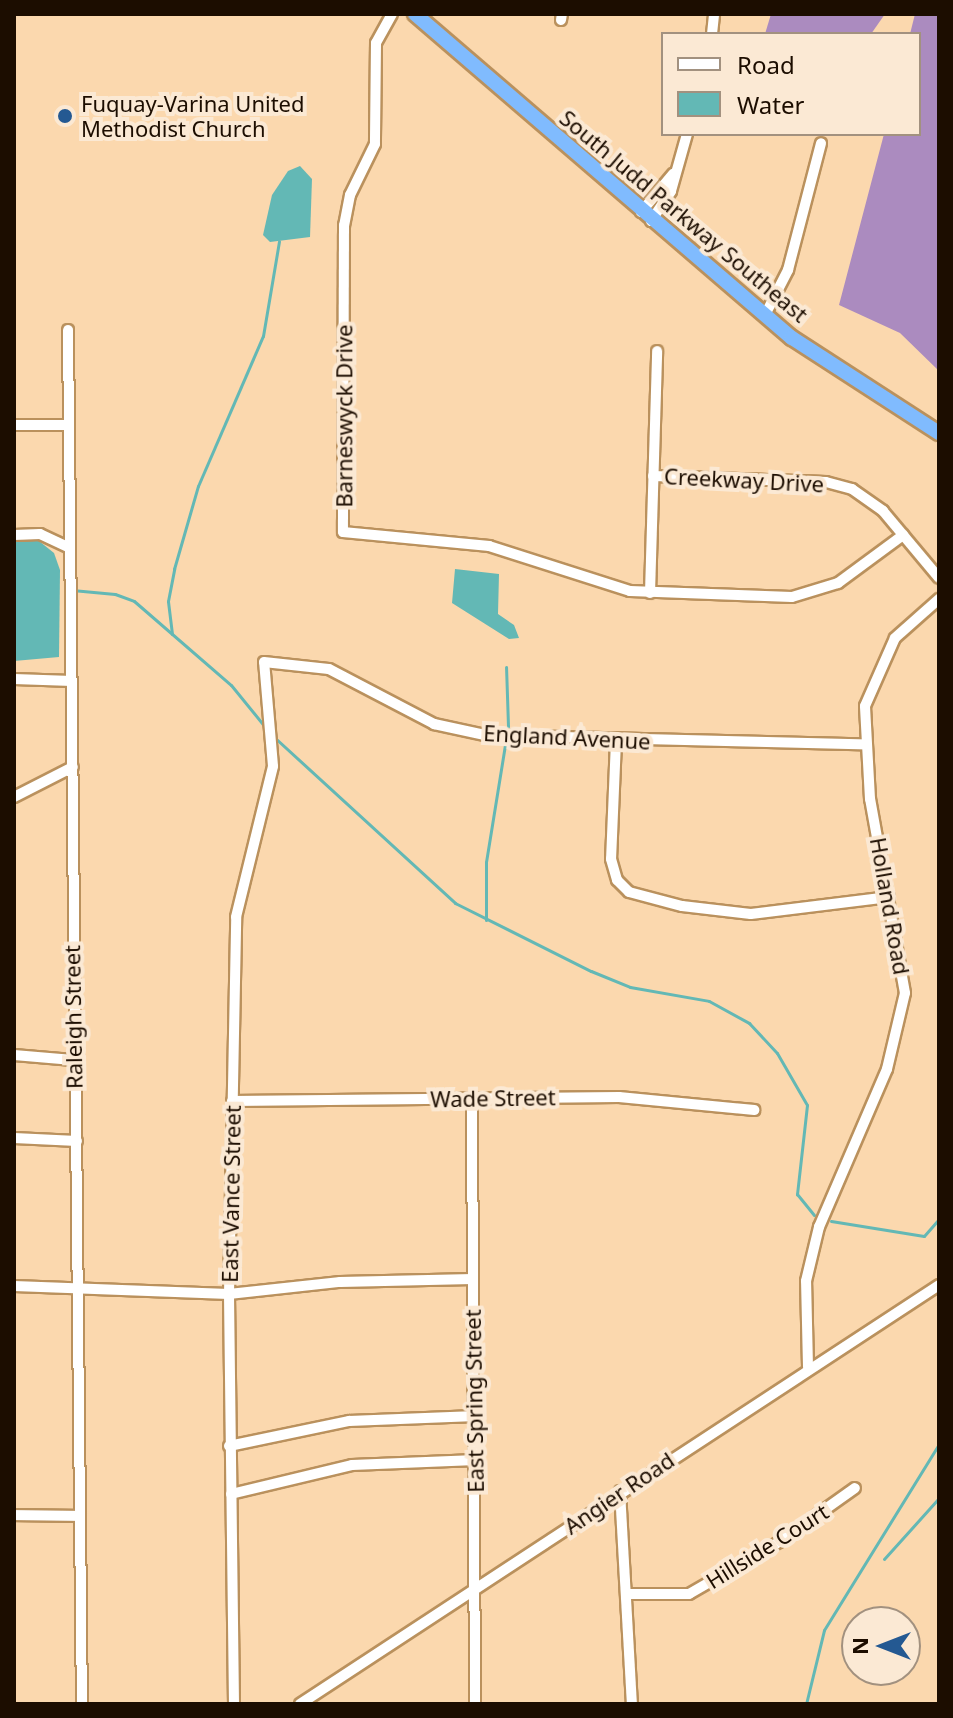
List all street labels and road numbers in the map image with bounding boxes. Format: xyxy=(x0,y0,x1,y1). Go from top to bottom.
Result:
street label: South Judd Parkway Southeast xyxy=(555,105,813,327)
street label: Barneswyck Drive xyxy=(331,324,357,508)
street label: Creekway Drive xyxy=(663,463,825,497)
street label: England Avenue xyxy=(483,719,651,755)
street label: Holland Road xyxy=(865,835,915,977)
street label: Raleigh Street xyxy=(59,945,87,1089)
street label: Wade Street xyxy=(430,1084,556,1112)
street label: East Vance Street xyxy=(216,1105,246,1283)
street label: East Spring Street xyxy=(459,1309,489,1493)
street label: Angier Road xyxy=(559,1447,679,1539)
street label: Hillside Court xyxy=(701,1498,833,1594)

